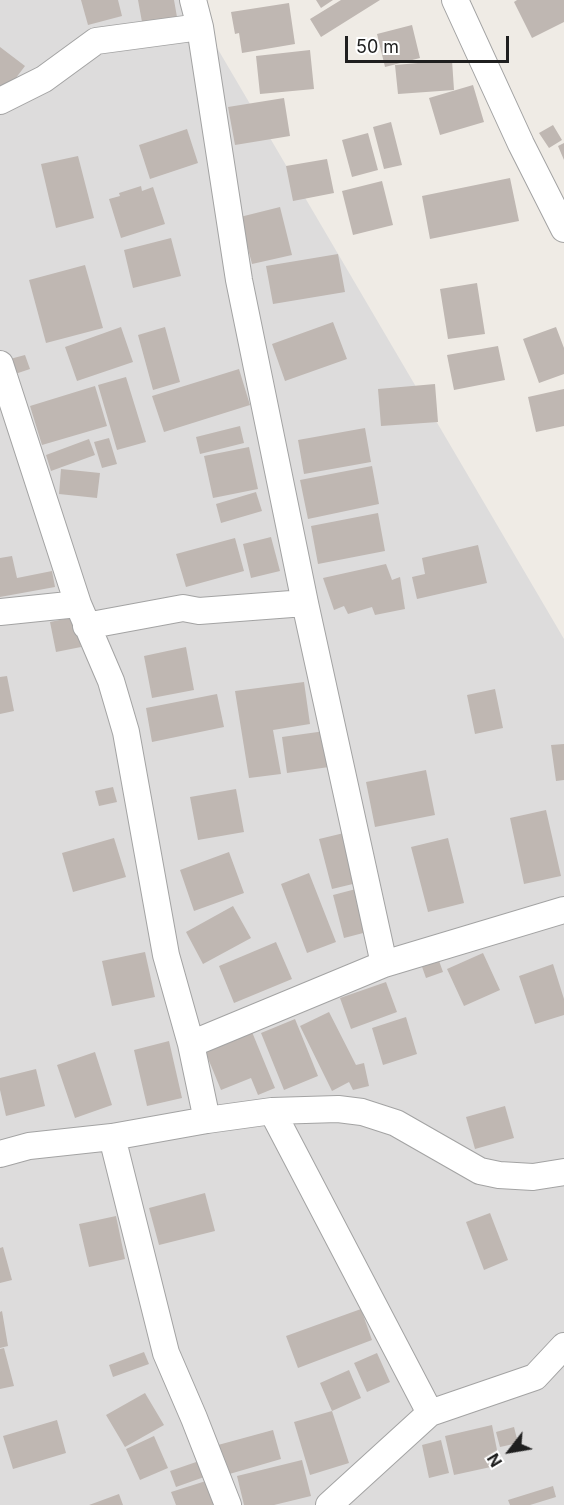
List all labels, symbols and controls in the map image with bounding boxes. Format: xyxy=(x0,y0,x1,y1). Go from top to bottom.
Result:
scale bar xyxy=(348,24,512,62)
text: 50 m xyxy=(356,36,399,57)
north arrow xyxy=(480,1421,540,1481)
text: N xyxy=(483,1450,506,1471)

